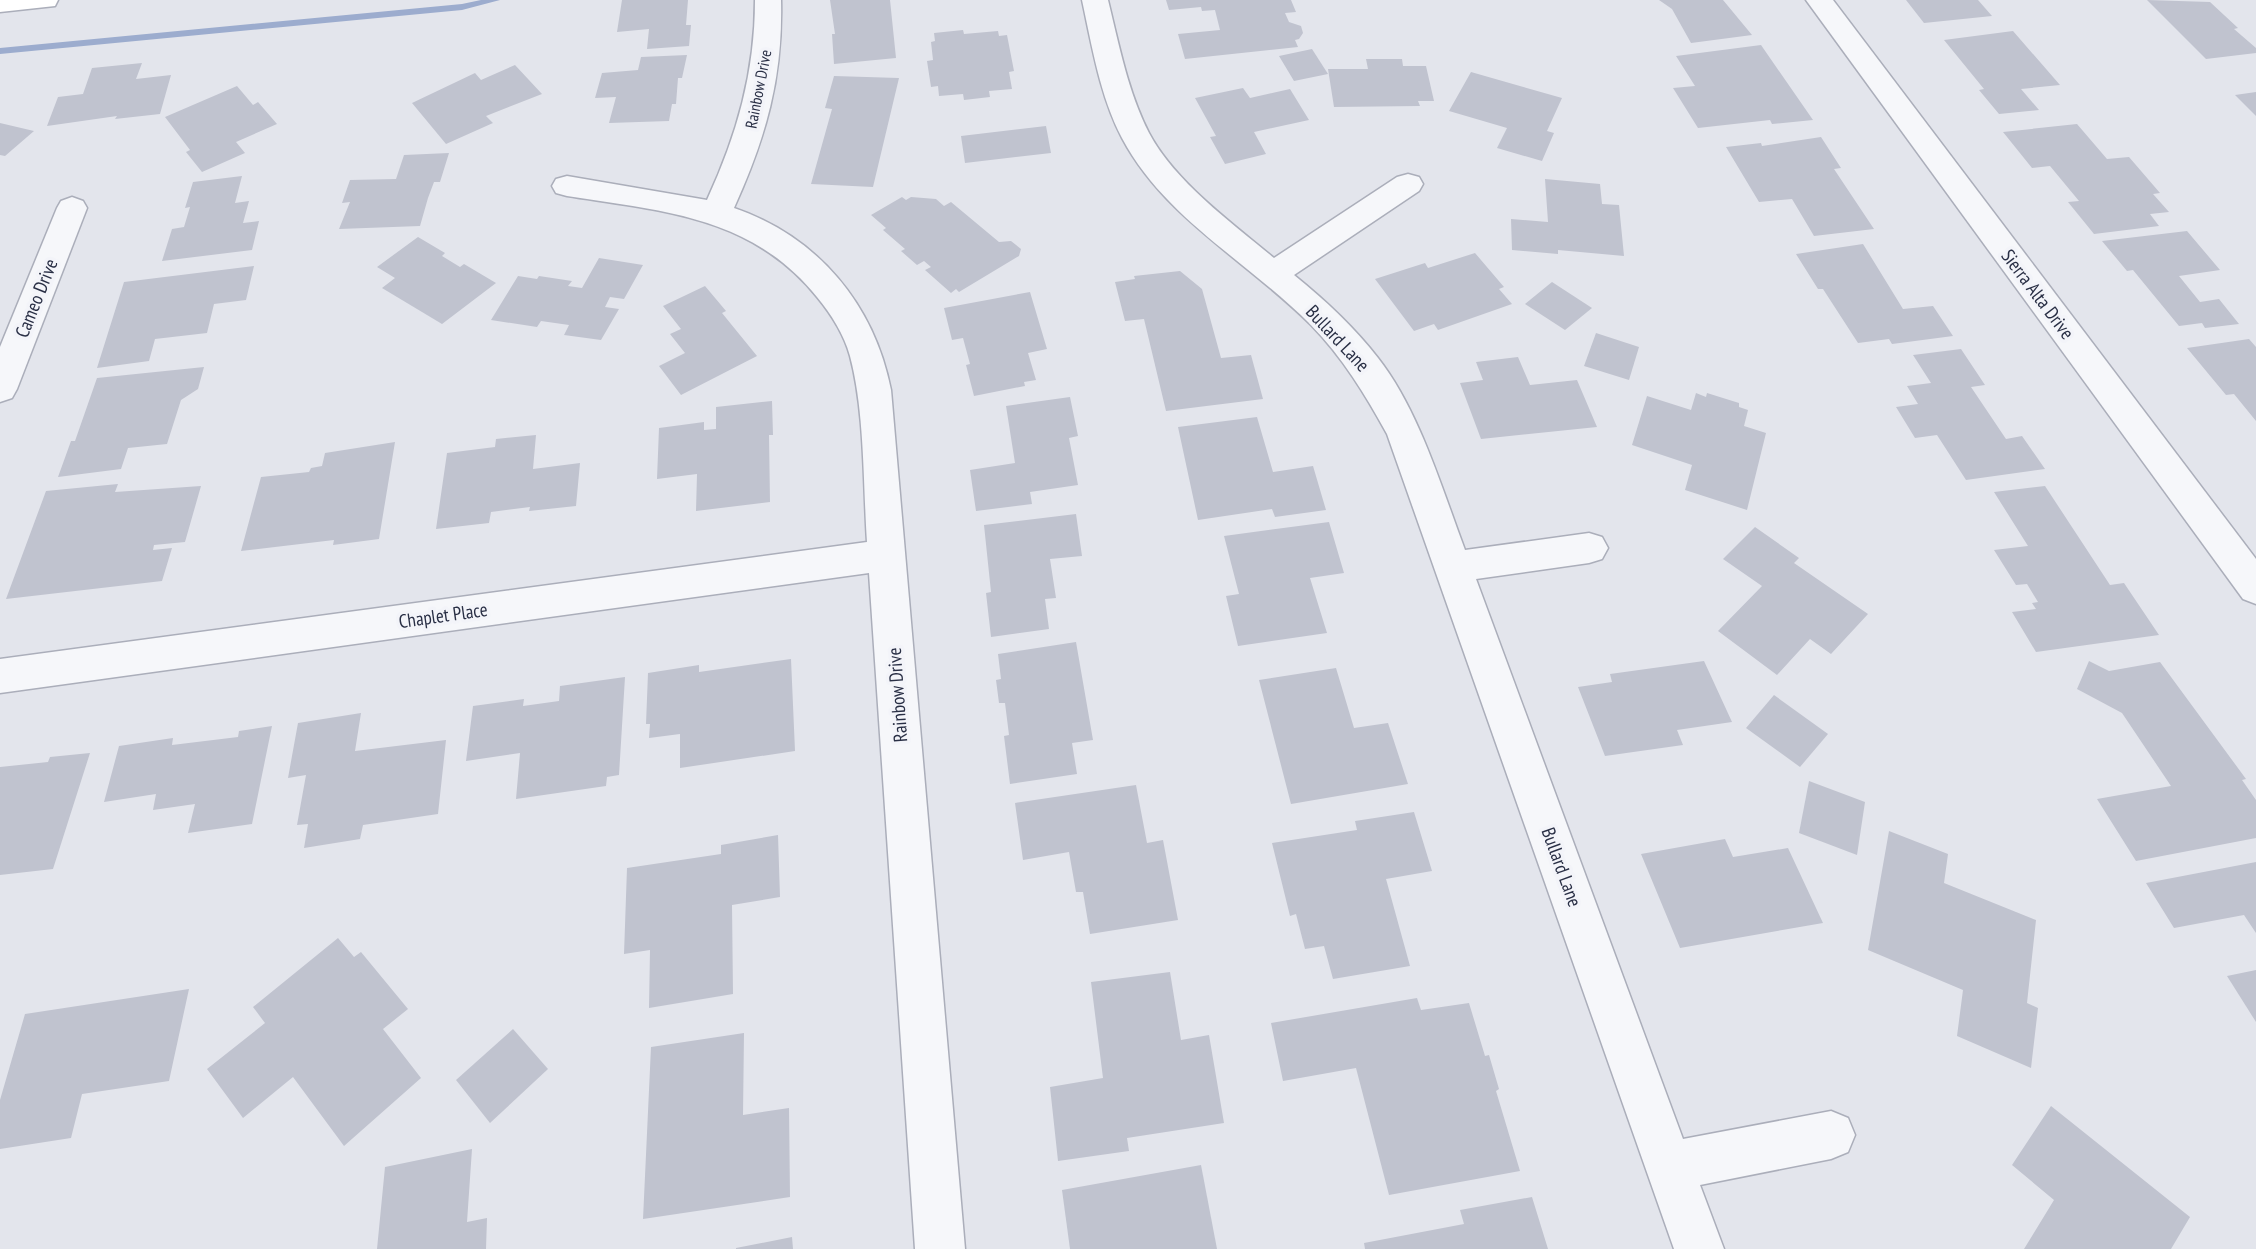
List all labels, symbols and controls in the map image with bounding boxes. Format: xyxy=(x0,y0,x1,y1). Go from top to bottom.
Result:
street label: Rainbow Drive xyxy=(741,48,775,130)
street label: Sierra Alta Drive xyxy=(1996,244,2080,344)
street label: Cameo Drive xyxy=(9,255,63,341)
street label: Bullard Lane xyxy=(1301,300,1375,376)
street label: Chaplet Place xyxy=(397,597,489,633)
street label: Rainbow Drive xyxy=(882,647,912,743)
street label: Bullard Lane xyxy=(1537,824,1587,910)

